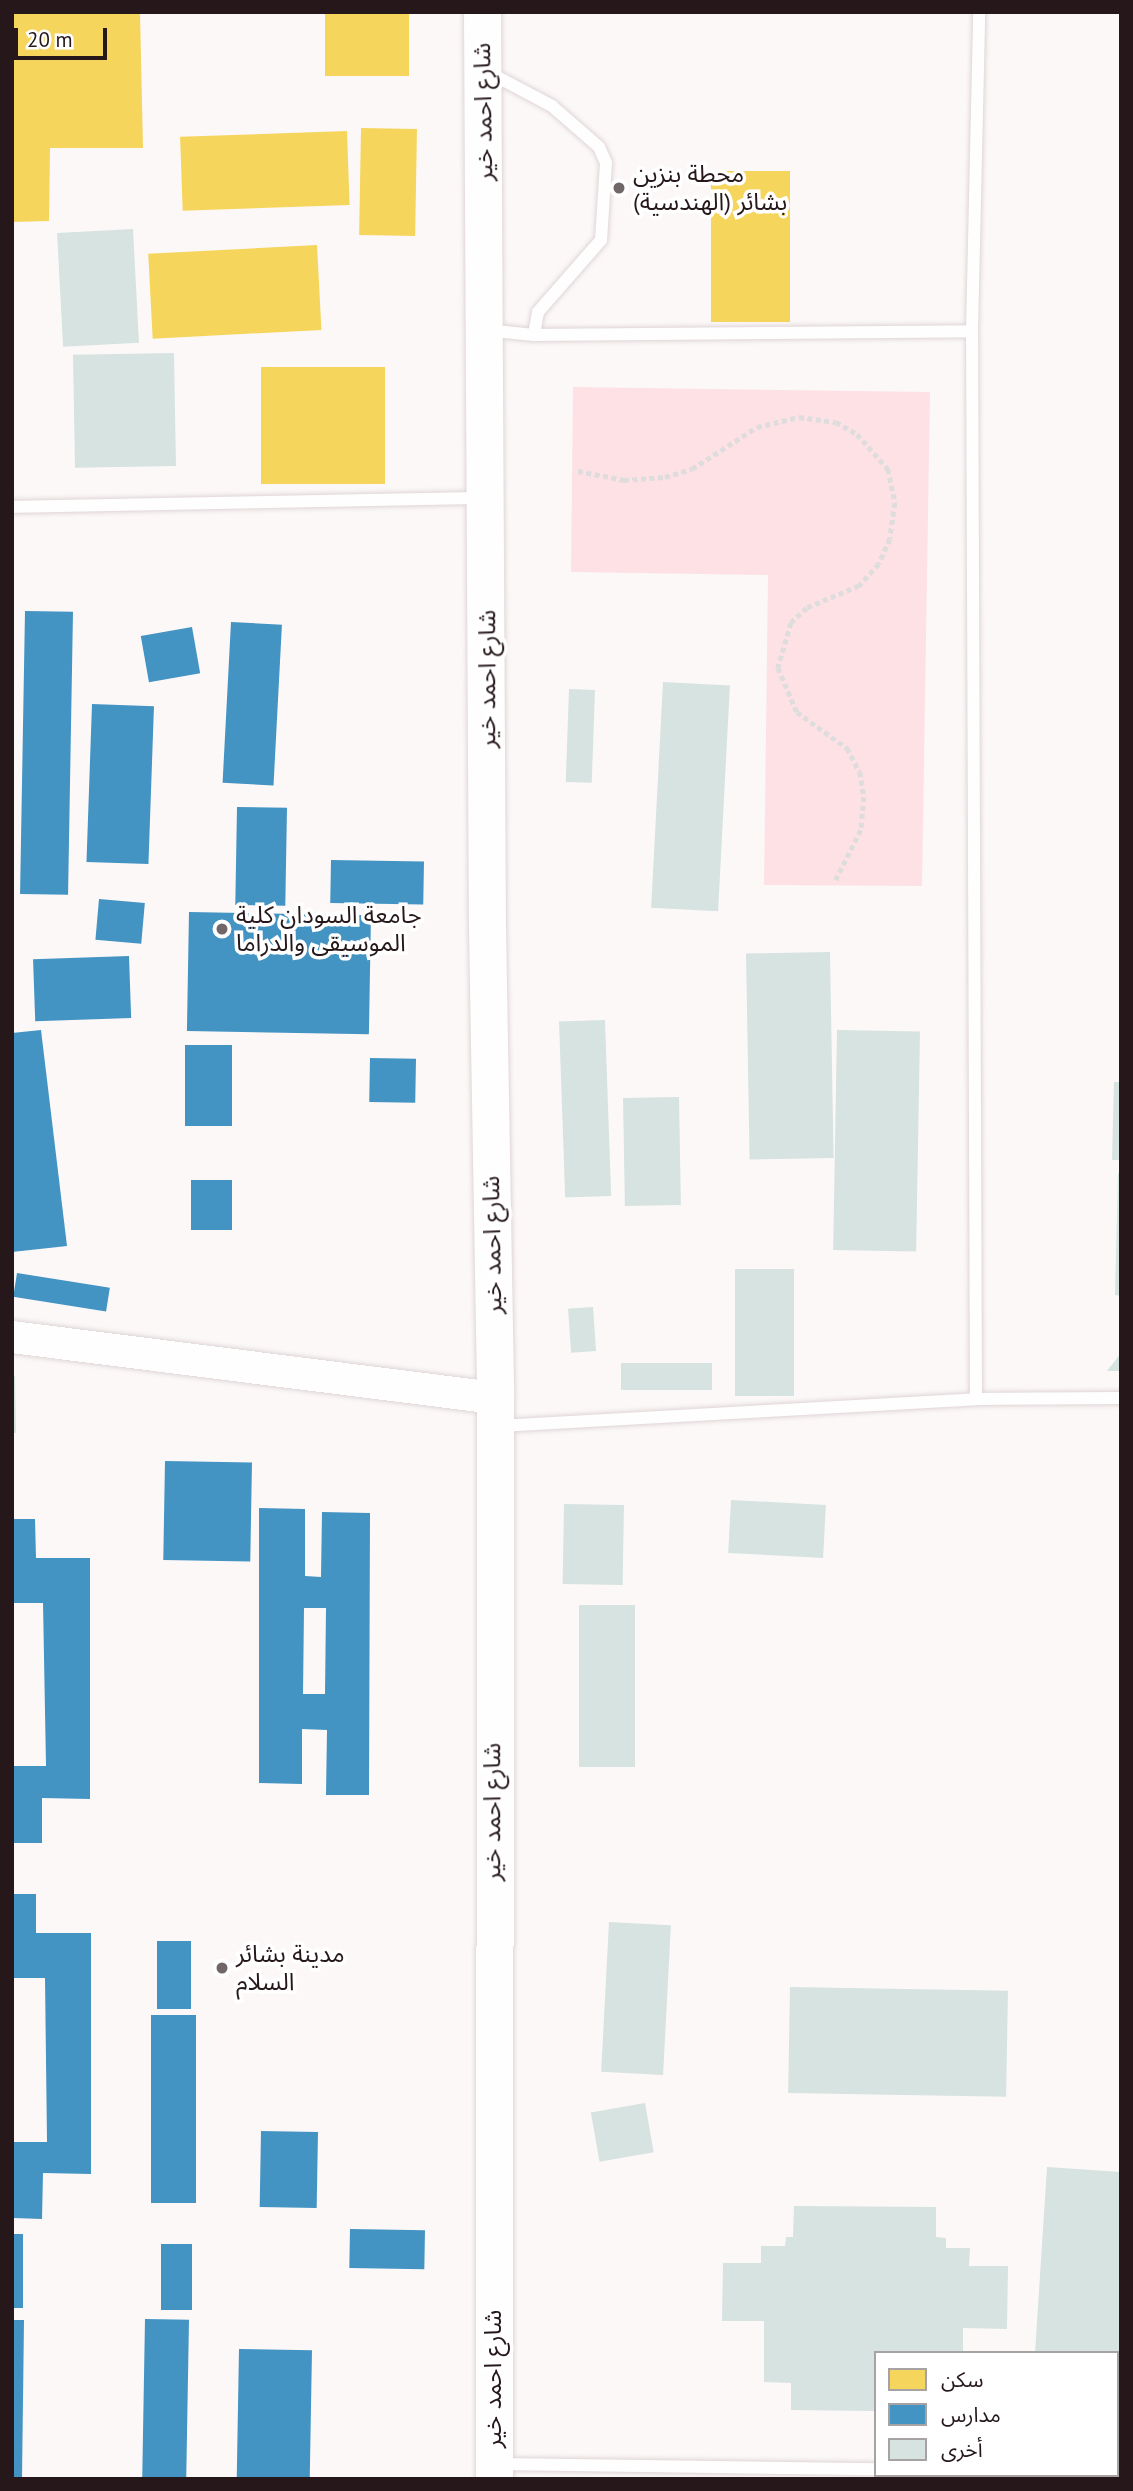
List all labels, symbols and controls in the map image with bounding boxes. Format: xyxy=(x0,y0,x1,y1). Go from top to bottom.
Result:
scale bar xyxy=(18,14,110,58)
text: 20 m xyxy=(27,26,73,53)
street label: شارع احمد خير xyxy=(467,42,499,182)
place label: محطة بنزين بشائر (الهندسية) xyxy=(633,160,787,216)
marker: محطة بنزين بشائر (الهندسية) xyxy=(611,180,627,196)
street label: شارع احمد خير xyxy=(473,610,501,748)
place label: جامعة السودان كلية الموسيقى والدراما xyxy=(236,901,422,957)
marker: جامعة السودان كلية الموسيقى والدراما xyxy=(214,921,230,937)
street label: شارع احمد خير xyxy=(476,1175,508,1315)
street label: شارع احمد خير xyxy=(478,1743,506,1881)
place label: مدينة بشائر السلام xyxy=(236,1940,345,1996)
marker: مدينة بشائر السلام xyxy=(214,1960,230,1976)
street label: شارع احمد خير xyxy=(479,2310,507,2448)
legend xyxy=(874,2351,1119,2477)
text: سكن xyxy=(941,2366,983,2393)
text: مدارس xyxy=(941,2401,1001,2428)
text: أخرى xyxy=(941,2436,983,2463)

